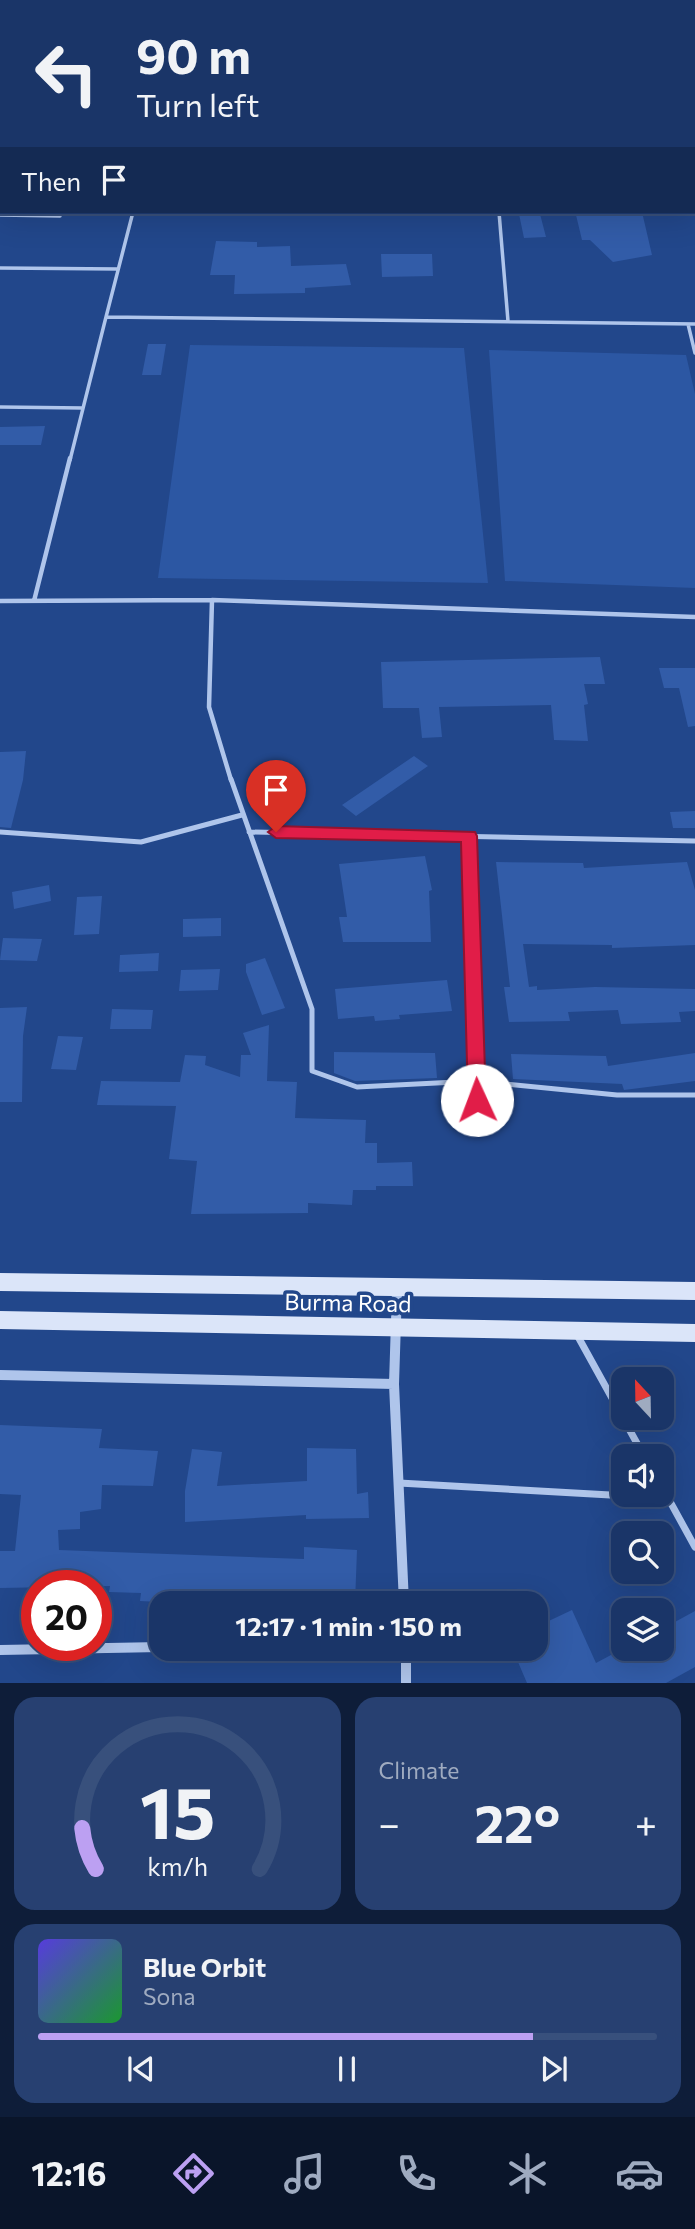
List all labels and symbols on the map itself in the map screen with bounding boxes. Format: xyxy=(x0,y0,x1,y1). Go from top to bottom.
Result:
pin xyxy=(246,760,306,832)
position arrow xyxy=(440,1063,514,1137)
street label: Burma Road xyxy=(284,1287,412,1317)
north arrow xyxy=(611,1367,674,1430)
speed limit sign: 20 xyxy=(21,1570,112,1661)

